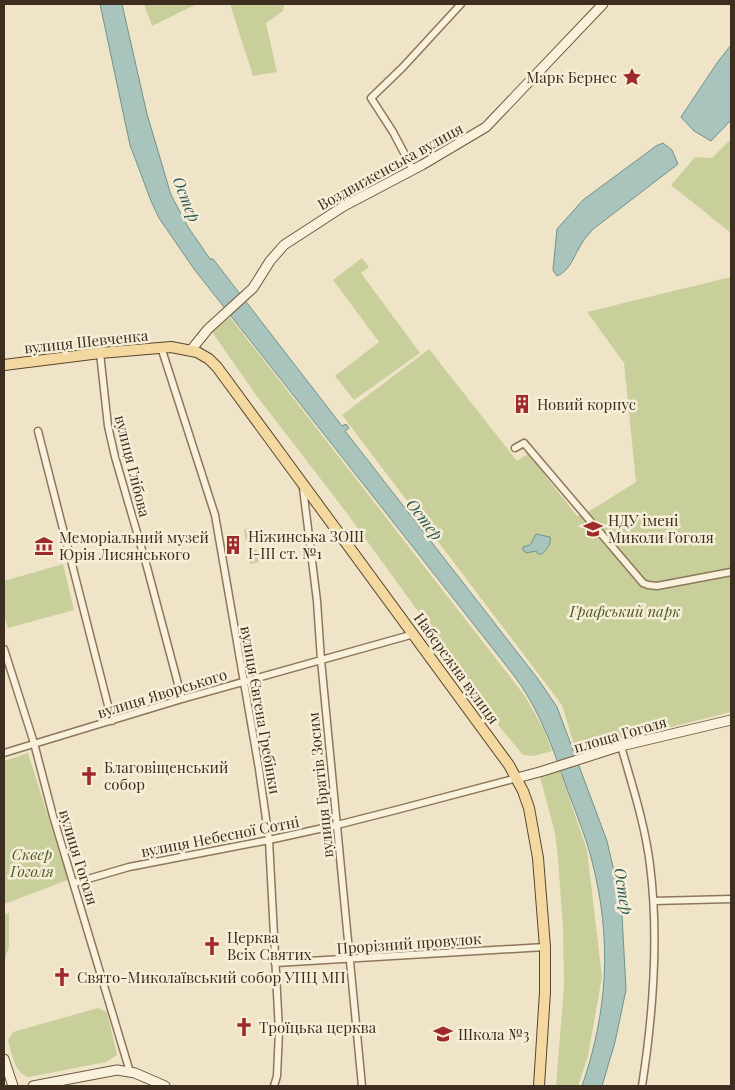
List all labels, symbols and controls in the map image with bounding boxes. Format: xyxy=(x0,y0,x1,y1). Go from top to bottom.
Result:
place icon: Марк Бернес xyxy=(621,66,643,88)
place label: Марк Бернес xyxy=(526,67,617,87)
street label: Воздвиженська вулиця xyxy=(314,118,466,214)
water label: Остер xyxy=(168,173,206,225)
street label: вулиця Шевченка xyxy=(23,324,150,357)
building icon: Новий корпус xyxy=(511,393,533,415)
place label: Новий корпус xyxy=(537,394,636,414)
street label: вулиця Глібова xyxy=(111,413,155,520)
water label: Остер xyxy=(402,494,448,544)
place label: НДУ імені Миколи Гоголя xyxy=(608,510,714,547)
school or university icon: НДУ імені Миколи Гоголя xyxy=(582,518,604,540)
place label: Ніжинська ЗОШ І-ІІІ ст. №1 xyxy=(248,526,364,563)
place label: Меморіальний музей Юрія Лисянського xyxy=(59,527,209,564)
building icon: Ніжинська ЗОШ І-ІІІ ст. №1 xyxy=(222,534,244,556)
museum icon: Меморіальний музей Юрія Лисянського xyxy=(33,535,55,557)
park label: Графський парк xyxy=(568,601,681,621)
street label: Набережна вулиця xyxy=(410,608,504,728)
street label: вулиця Євгена Гребінки xyxy=(236,624,286,796)
street label: вулиця Яворського xyxy=(95,664,229,722)
street label: вулиця Братів Зосим xyxy=(302,711,338,859)
street label: площа Гоголя xyxy=(571,711,669,757)
place label: Благовіщенський собор xyxy=(104,757,228,794)
church icon: Благовіщенський собор xyxy=(78,765,100,787)
street label: вулиця Гоголя xyxy=(55,807,103,907)
street label: вулиця Небесної Сотні xyxy=(139,811,301,861)
park label: Сквер Гоголя xyxy=(9,844,54,881)
water label: Остер xyxy=(610,866,638,916)
place label: Церква Всіх Святих xyxy=(227,927,312,964)
street label: Прорізний провулок xyxy=(336,928,483,958)
church icon: Церква Всіх Святих xyxy=(201,935,223,957)
church icon: Свято-Миколаївський собор УПЦ МП xyxy=(51,966,73,988)
place label: Свято-Миколаївський собор УПЦ МП xyxy=(77,967,346,987)
church icon: Троїцька церква xyxy=(233,1016,255,1038)
place label: Троїцька церква xyxy=(259,1017,377,1037)
school or university icon: Школа №3 xyxy=(432,1023,454,1045)
place label: Школа №3 xyxy=(458,1024,530,1044)

